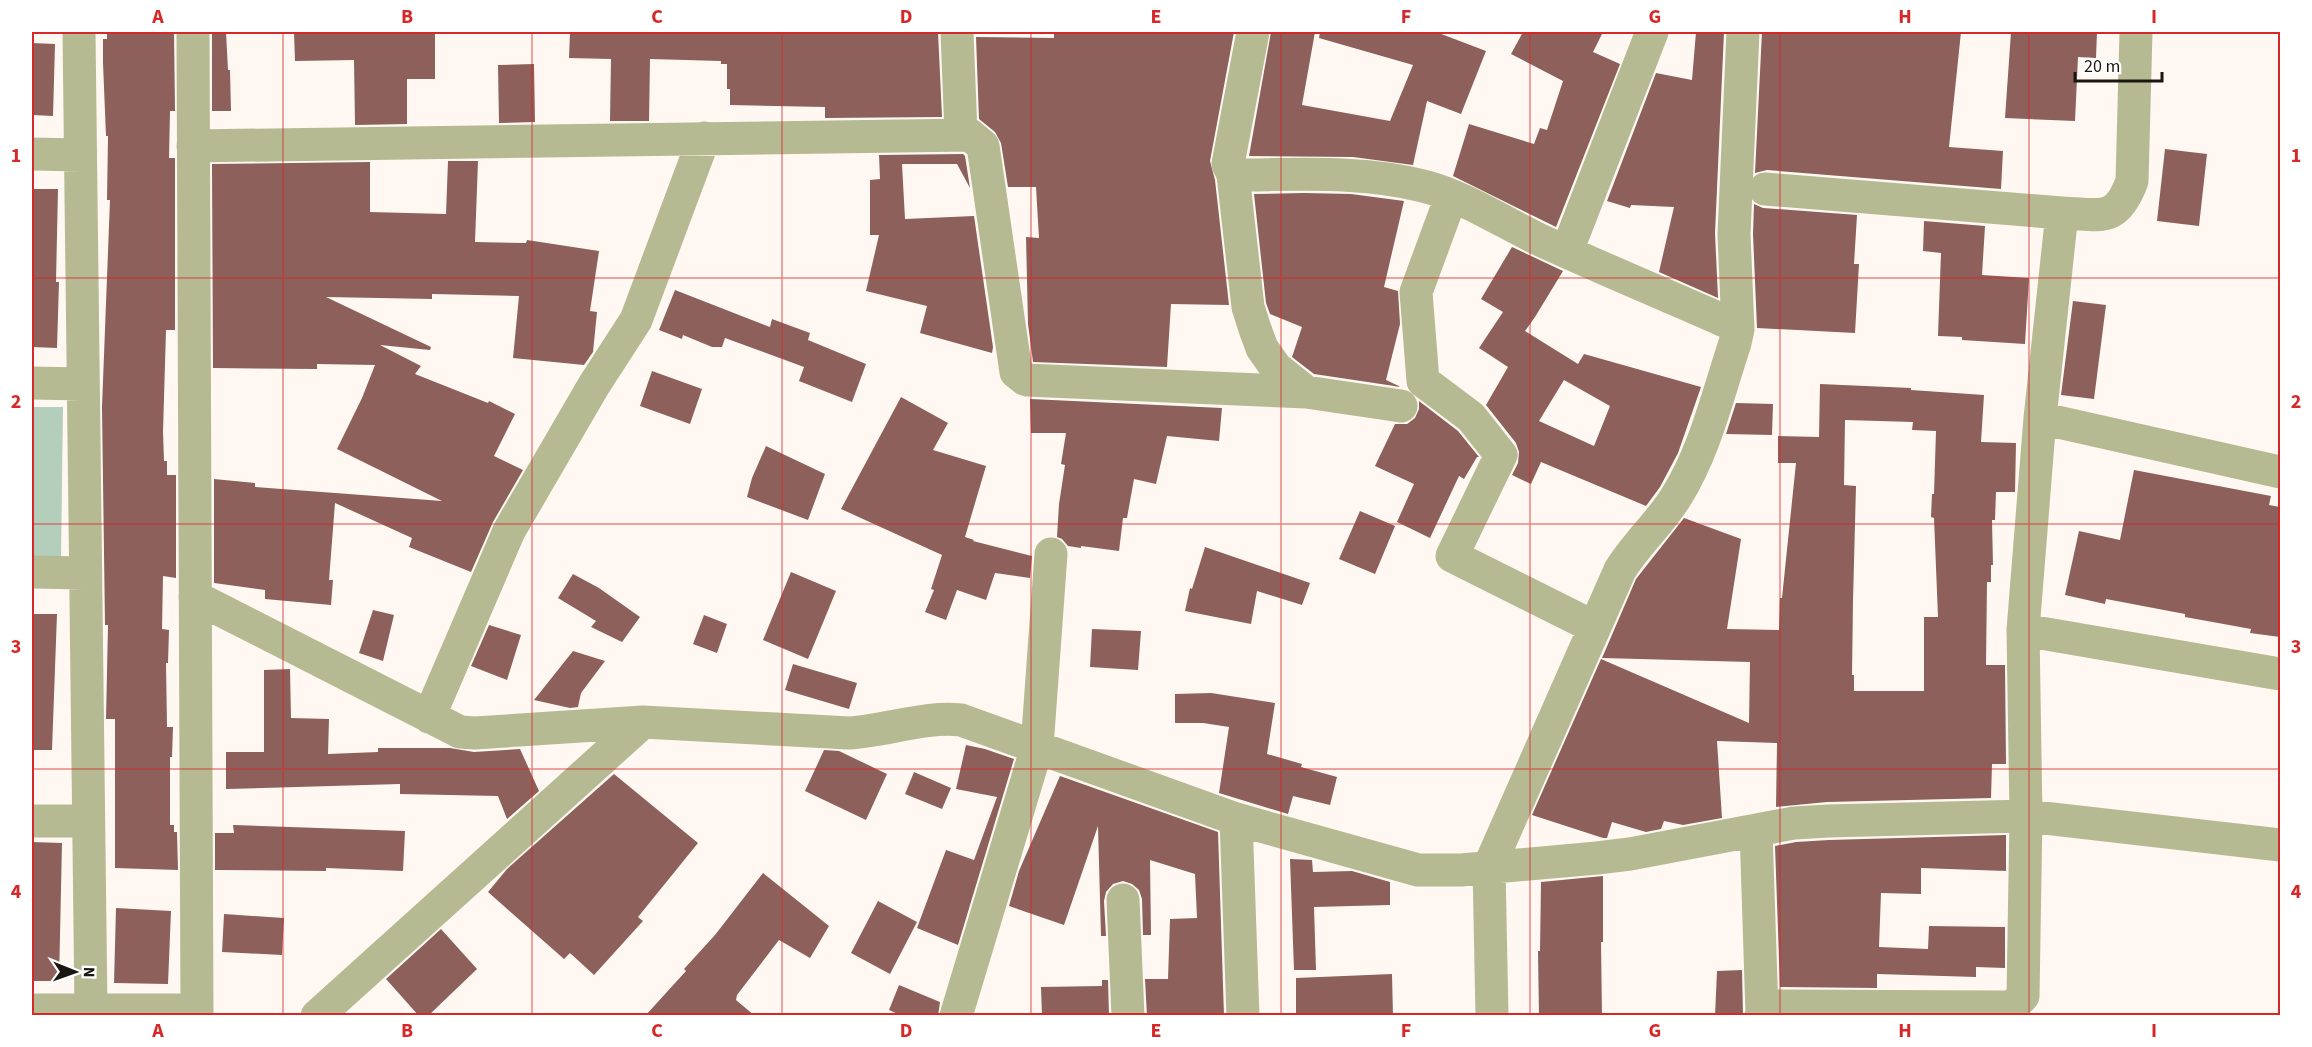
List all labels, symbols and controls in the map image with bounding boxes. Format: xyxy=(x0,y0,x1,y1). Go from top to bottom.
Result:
text: A xyxy=(151,3,164,31)
text: B xyxy=(401,3,413,31)
text: C xyxy=(651,3,663,31)
text: D xyxy=(900,3,912,31)
text: E xyxy=(1151,3,1161,31)
text: F xyxy=(1401,3,1411,31)
text: G xyxy=(1649,3,1661,31)
text: H xyxy=(1898,3,1912,31)
text: I xyxy=(2151,3,2157,31)
scale bar xyxy=(2075,45,2162,83)
text: 20 m xyxy=(2084,54,2120,79)
text: 1 xyxy=(11,142,21,170)
text: 1 xyxy=(2291,142,2301,170)
text: 2 xyxy=(11,388,21,416)
text: 2 xyxy=(2291,388,2301,416)
text: 3 xyxy=(11,633,21,661)
text: 3 xyxy=(2291,633,2301,661)
text: 4 xyxy=(11,878,22,906)
text: 4 xyxy=(2291,878,2302,906)
north arrow xyxy=(45,942,105,1002)
text: N xyxy=(78,967,100,978)
text: A xyxy=(151,1017,164,1045)
text: B xyxy=(401,1017,413,1045)
text: C xyxy=(651,1017,663,1045)
text: D xyxy=(900,1017,912,1045)
text: E xyxy=(1151,1017,1161,1045)
text: F xyxy=(1401,1017,1411,1045)
text: G xyxy=(1649,1017,1661,1045)
text: H xyxy=(1898,1017,1912,1045)
text: I xyxy=(2151,1017,2157,1045)

